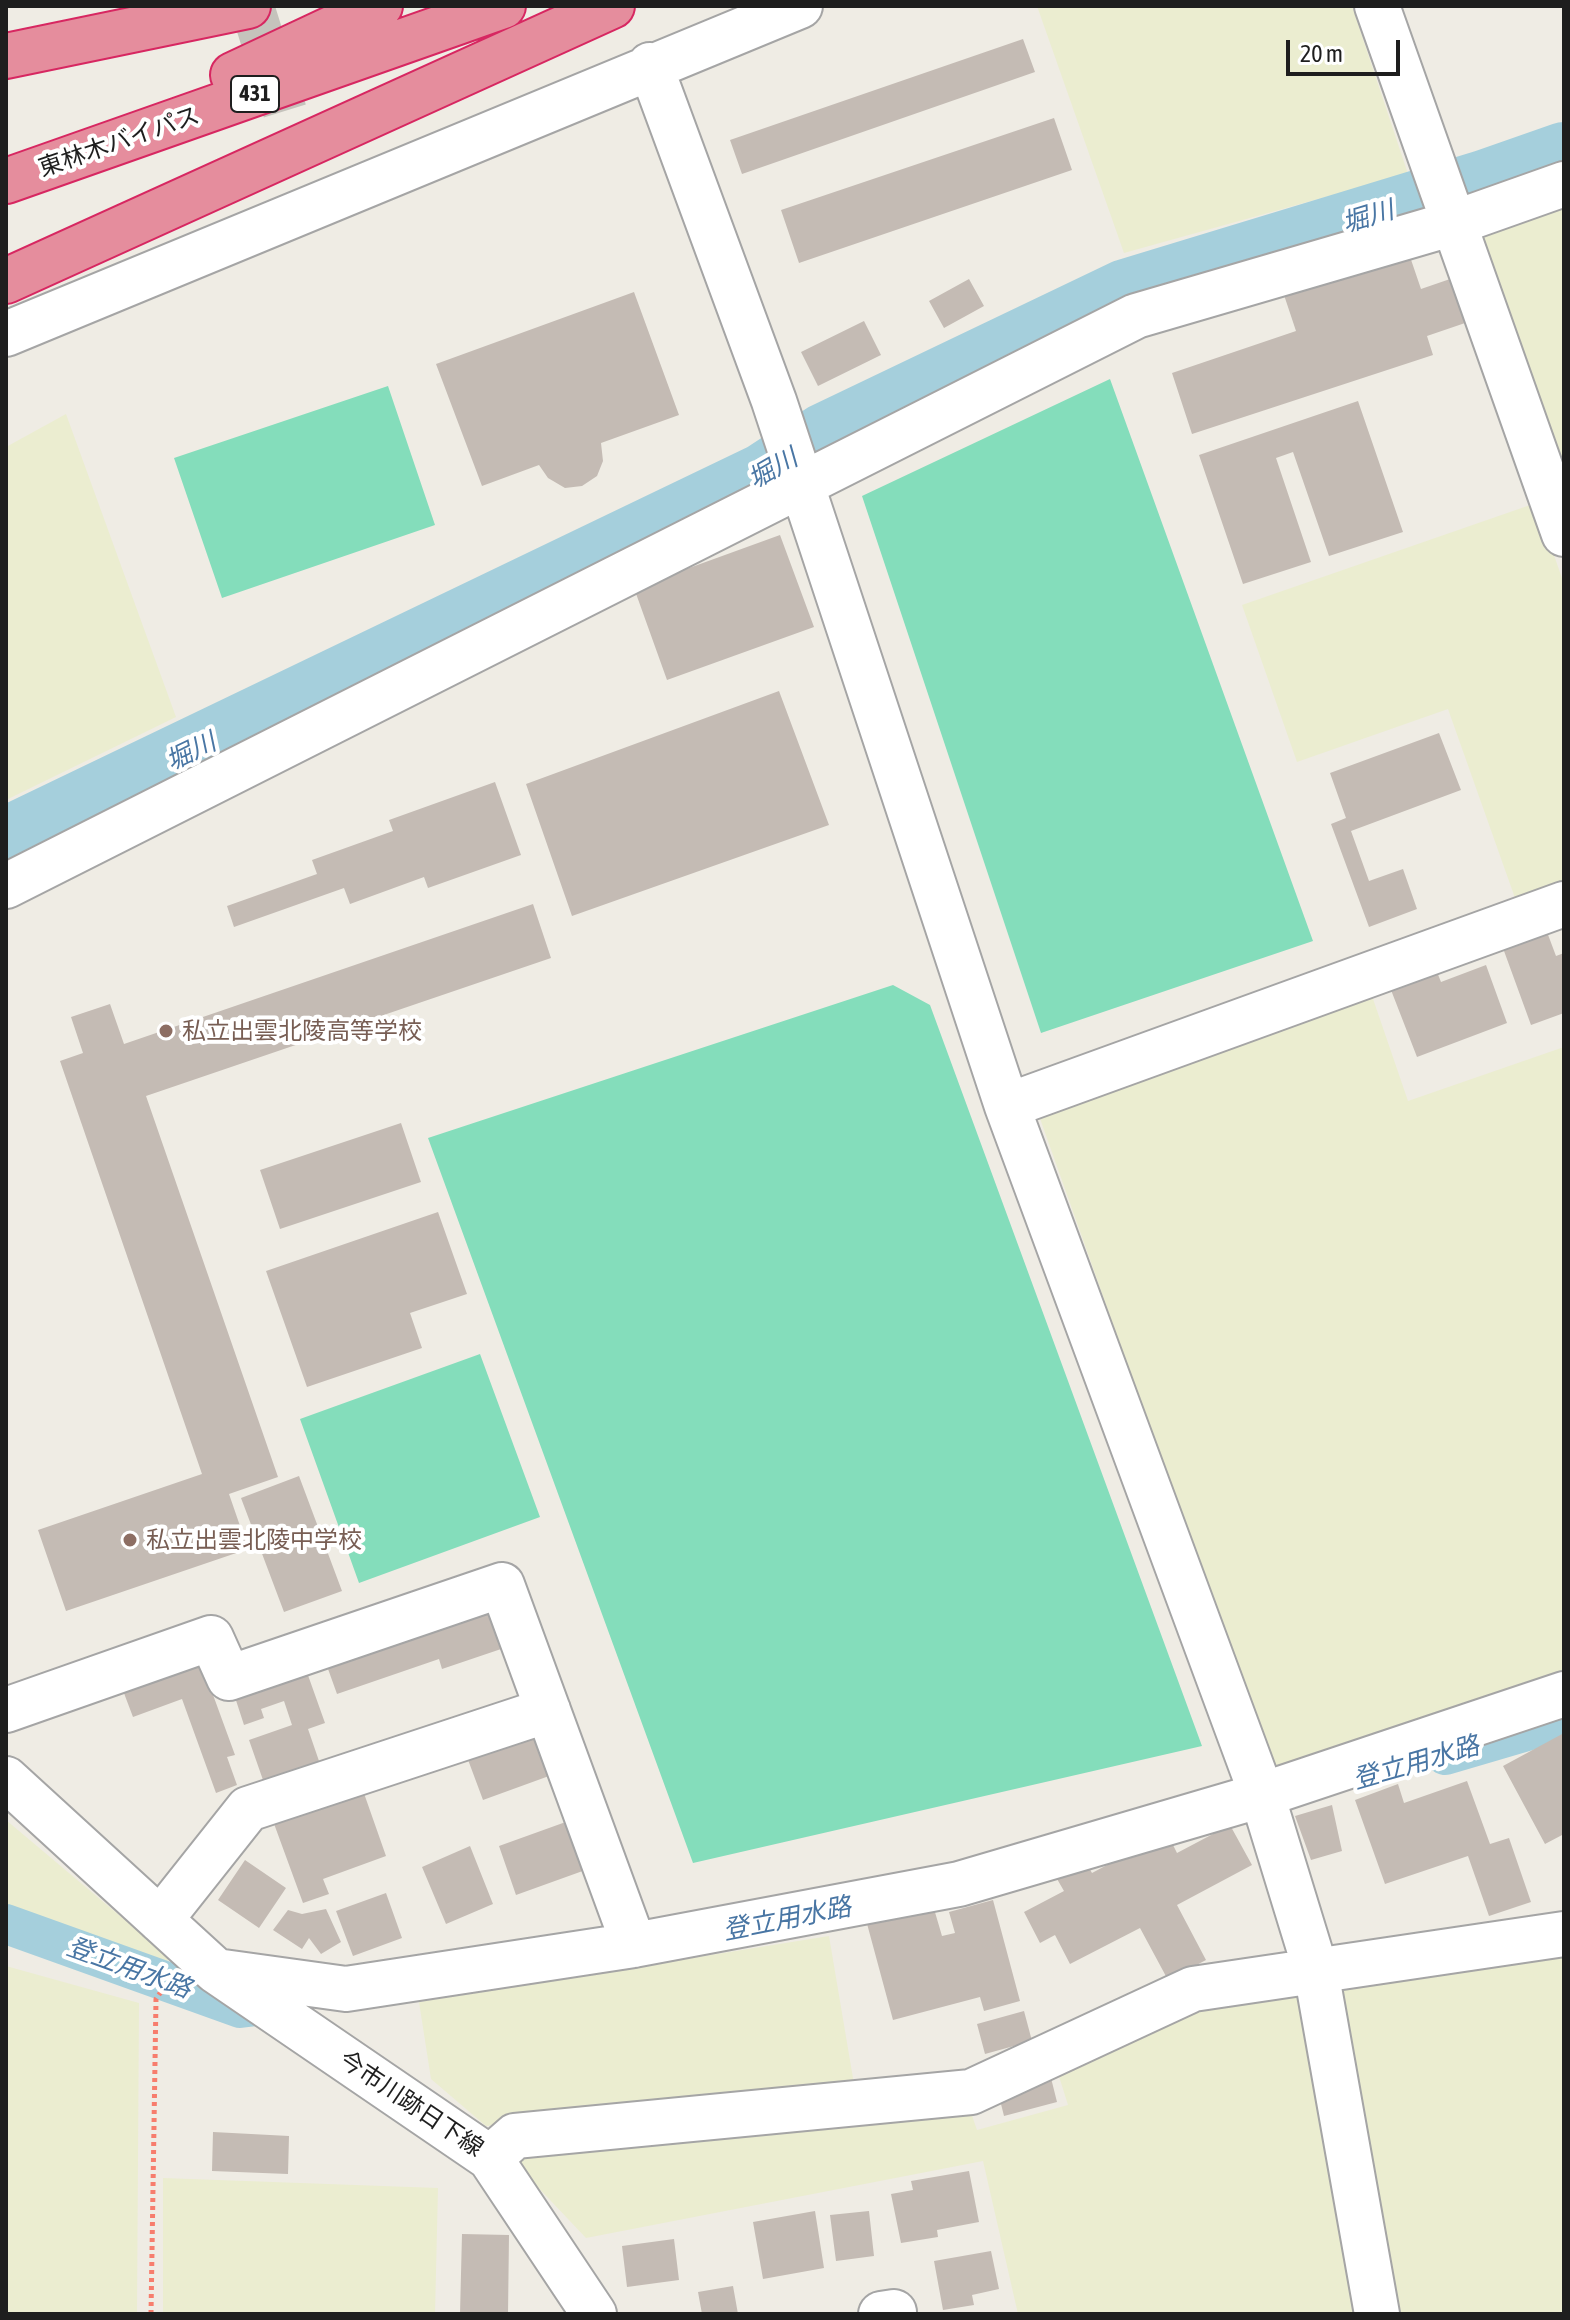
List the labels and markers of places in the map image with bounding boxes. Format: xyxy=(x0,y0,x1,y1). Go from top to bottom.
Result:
place label: 私立出雲北陵高等学校 xyxy=(182,1017,422,1045)
marker: 私立出雲北陵高等学校 xyxy=(157,1022,175,1040)
place label: 私立出雲北陵中学校 xyxy=(146,1526,362,1554)
marker: 私立出雲北陵中学校 xyxy=(121,1531,139,1549)

